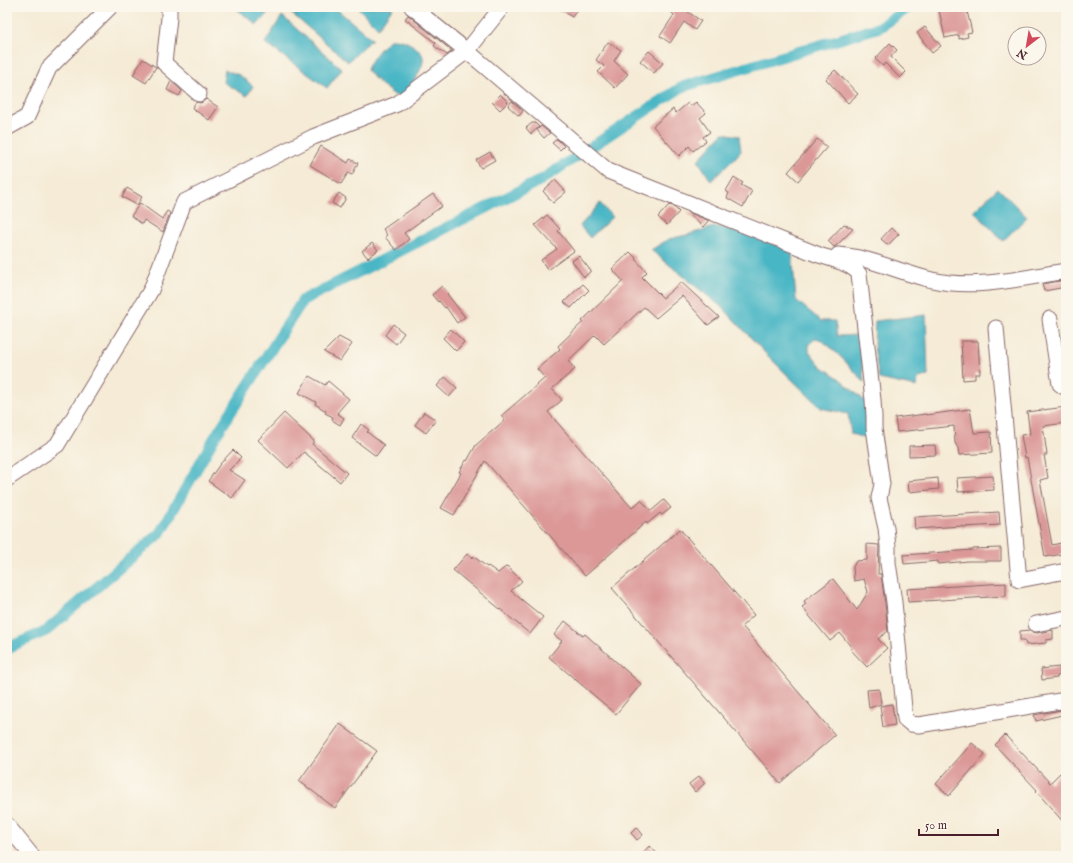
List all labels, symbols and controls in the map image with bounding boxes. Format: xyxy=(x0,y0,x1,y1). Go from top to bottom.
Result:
north arrow xyxy=(1007,26,1047,66)
text: N xyxy=(1014,45,1031,63)
scale bar xyxy=(919,811,998,837)
text: 50 m xyxy=(925,818,947,833)

